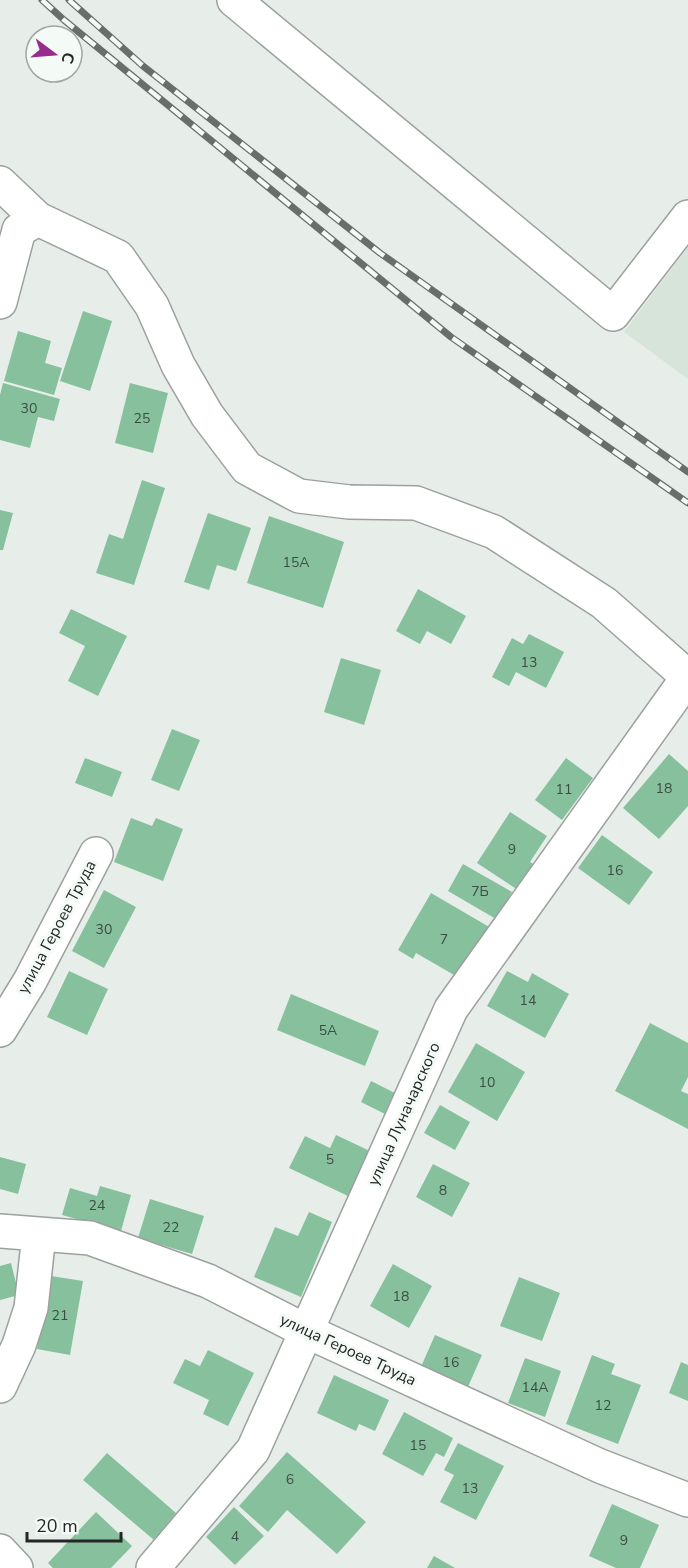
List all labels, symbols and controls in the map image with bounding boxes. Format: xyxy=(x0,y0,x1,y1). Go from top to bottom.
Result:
north arrow xyxy=(24,24,84,84)
text: С xyxy=(55,50,80,66)
house number: 30 xyxy=(21,399,37,418)
house number: 25 xyxy=(134,409,150,428)
house number: 15А xyxy=(282,553,310,572)
house number: 13 xyxy=(521,653,537,672)
house number: 18 xyxy=(656,779,672,798)
house number: 11 xyxy=(556,780,572,799)
house number: 9 xyxy=(508,840,516,859)
street label: улица Героев Труда xyxy=(12,856,102,998)
house number: 16 xyxy=(607,861,623,880)
house number: 7Б xyxy=(471,882,489,901)
house number: 30 xyxy=(96,920,112,939)
house number: 7 xyxy=(440,930,448,949)
house number: 14 xyxy=(520,991,536,1010)
house number: 5А xyxy=(319,1021,337,1040)
street label: улица Луначарского xyxy=(362,1039,446,1189)
house number: 10 xyxy=(479,1073,495,1092)
house number: 5 xyxy=(326,1150,334,1169)
house number: 8 xyxy=(439,1181,447,1200)
house number: 24 xyxy=(89,1196,105,1215)
house number: 22 xyxy=(163,1218,179,1237)
house number: 18 xyxy=(393,1287,409,1306)
house number: 21 xyxy=(52,1306,68,1325)
street label: улица Героев Труда xyxy=(276,1309,420,1391)
house number: 16 xyxy=(443,1353,459,1372)
house number: 14А xyxy=(521,1378,549,1397)
house number: 12 xyxy=(595,1396,611,1415)
house number: 15 xyxy=(410,1436,426,1455)
house number: 6 xyxy=(286,1470,294,1489)
house number: 13 xyxy=(462,1479,478,1498)
scale bar xyxy=(27,1505,122,1543)
text: 20 m xyxy=(36,1514,78,1538)
house number: 4 xyxy=(231,1527,239,1546)
house number: 9 xyxy=(620,1531,628,1550)

